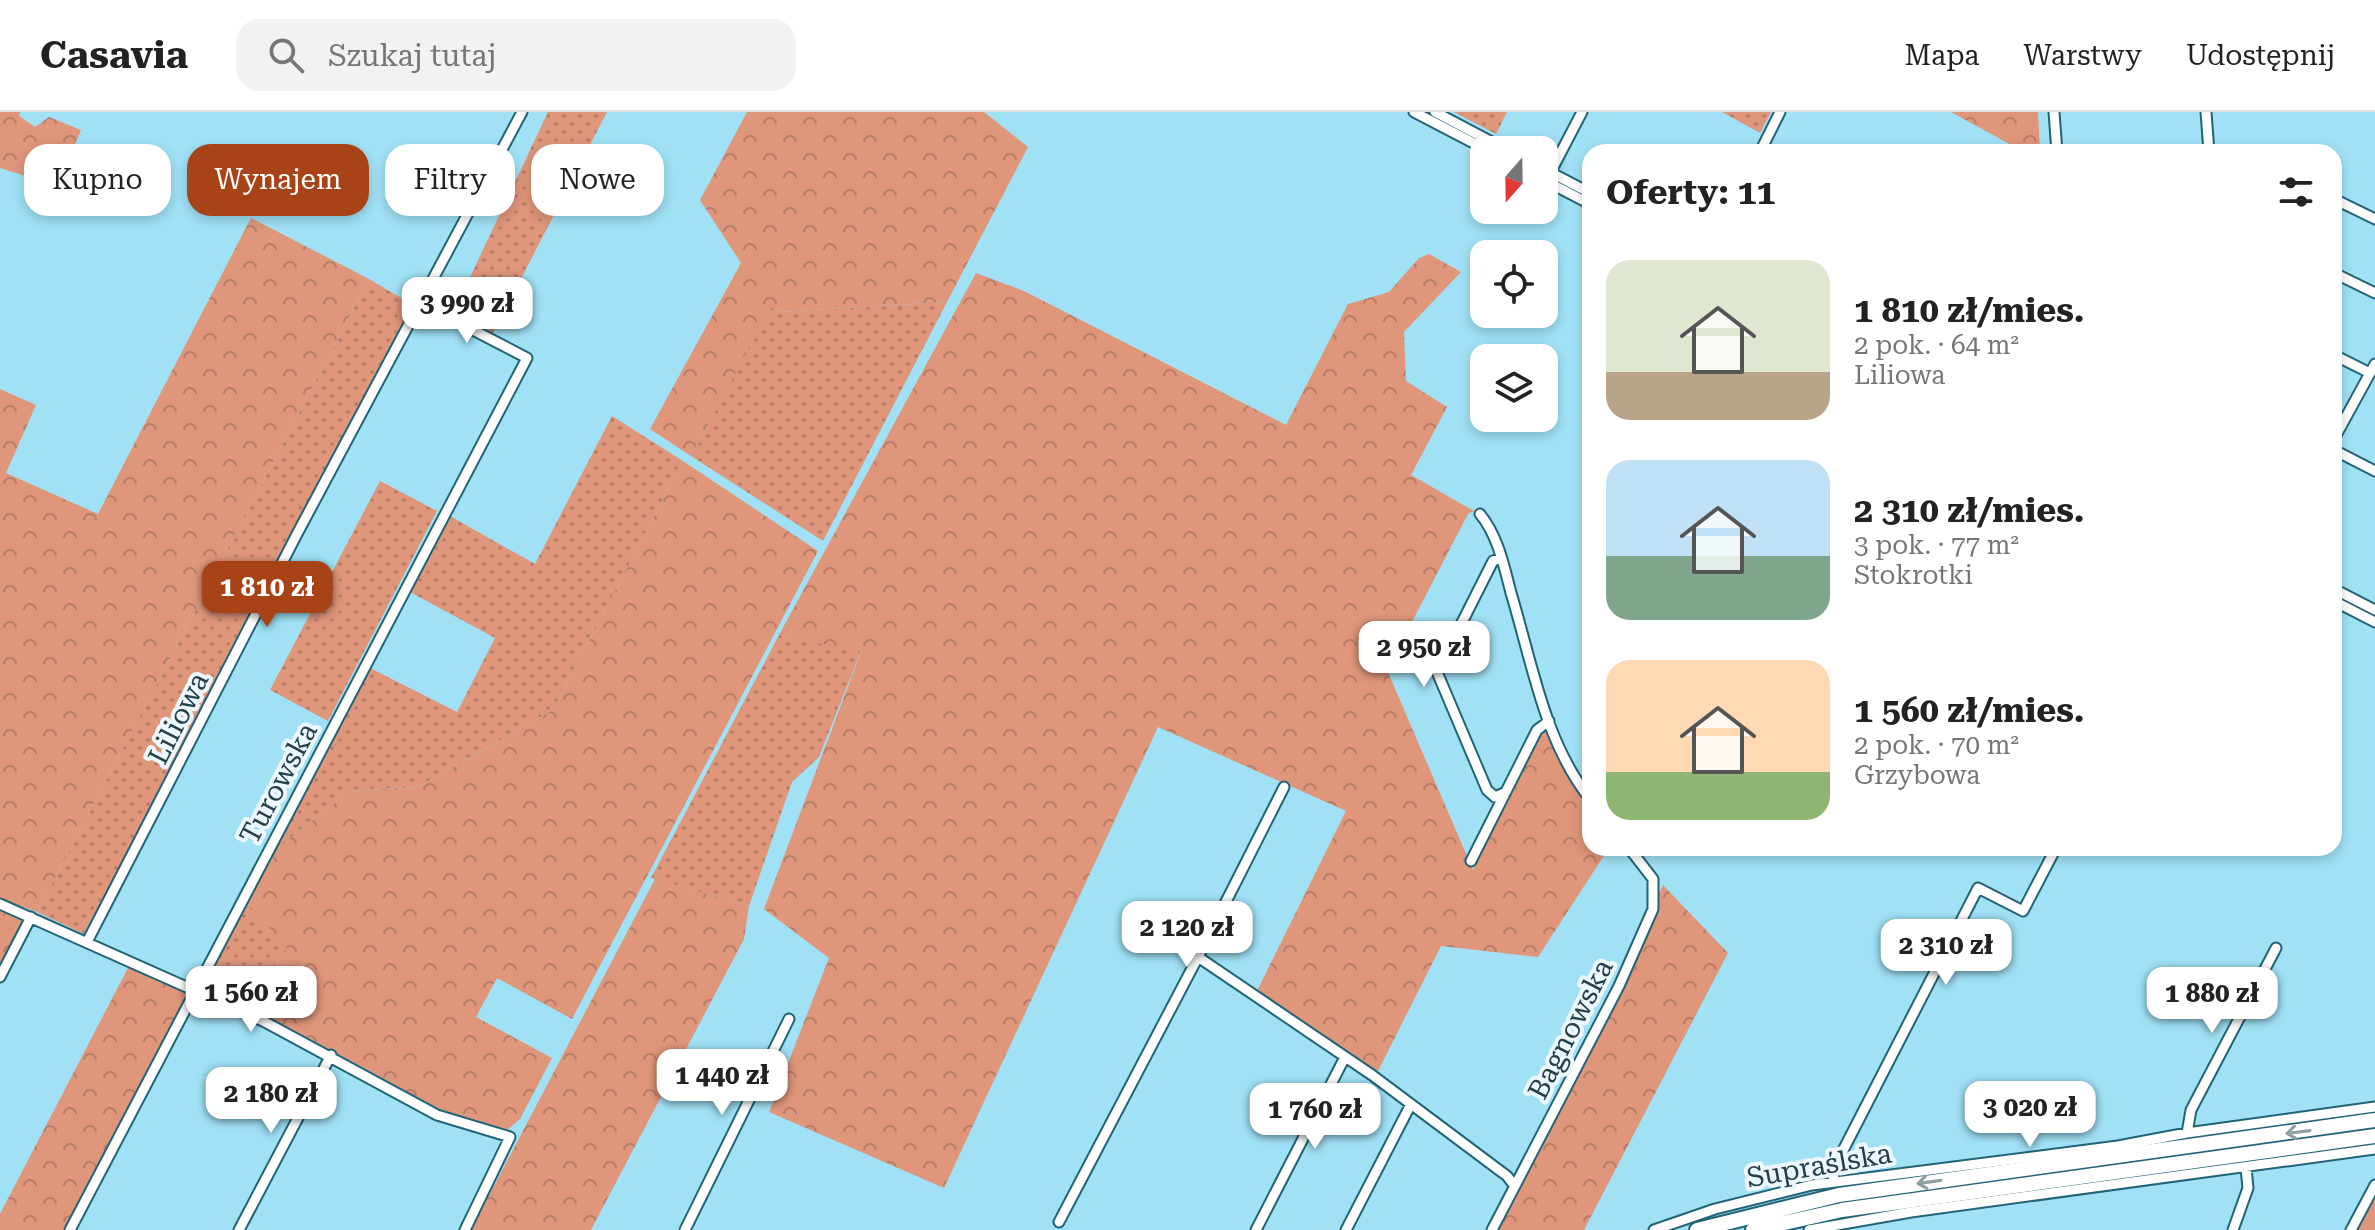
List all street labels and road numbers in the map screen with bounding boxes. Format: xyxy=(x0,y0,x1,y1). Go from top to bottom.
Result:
street label: Liliowa xyxy=(141,667,215,770)
street label: Turowska xyxy=(233,717,324,849)
street label: Bagnowska xyxy=(1521,954,1620,1105)
street label: Supraślska xyxy=(1744,1136,1894,1194)

